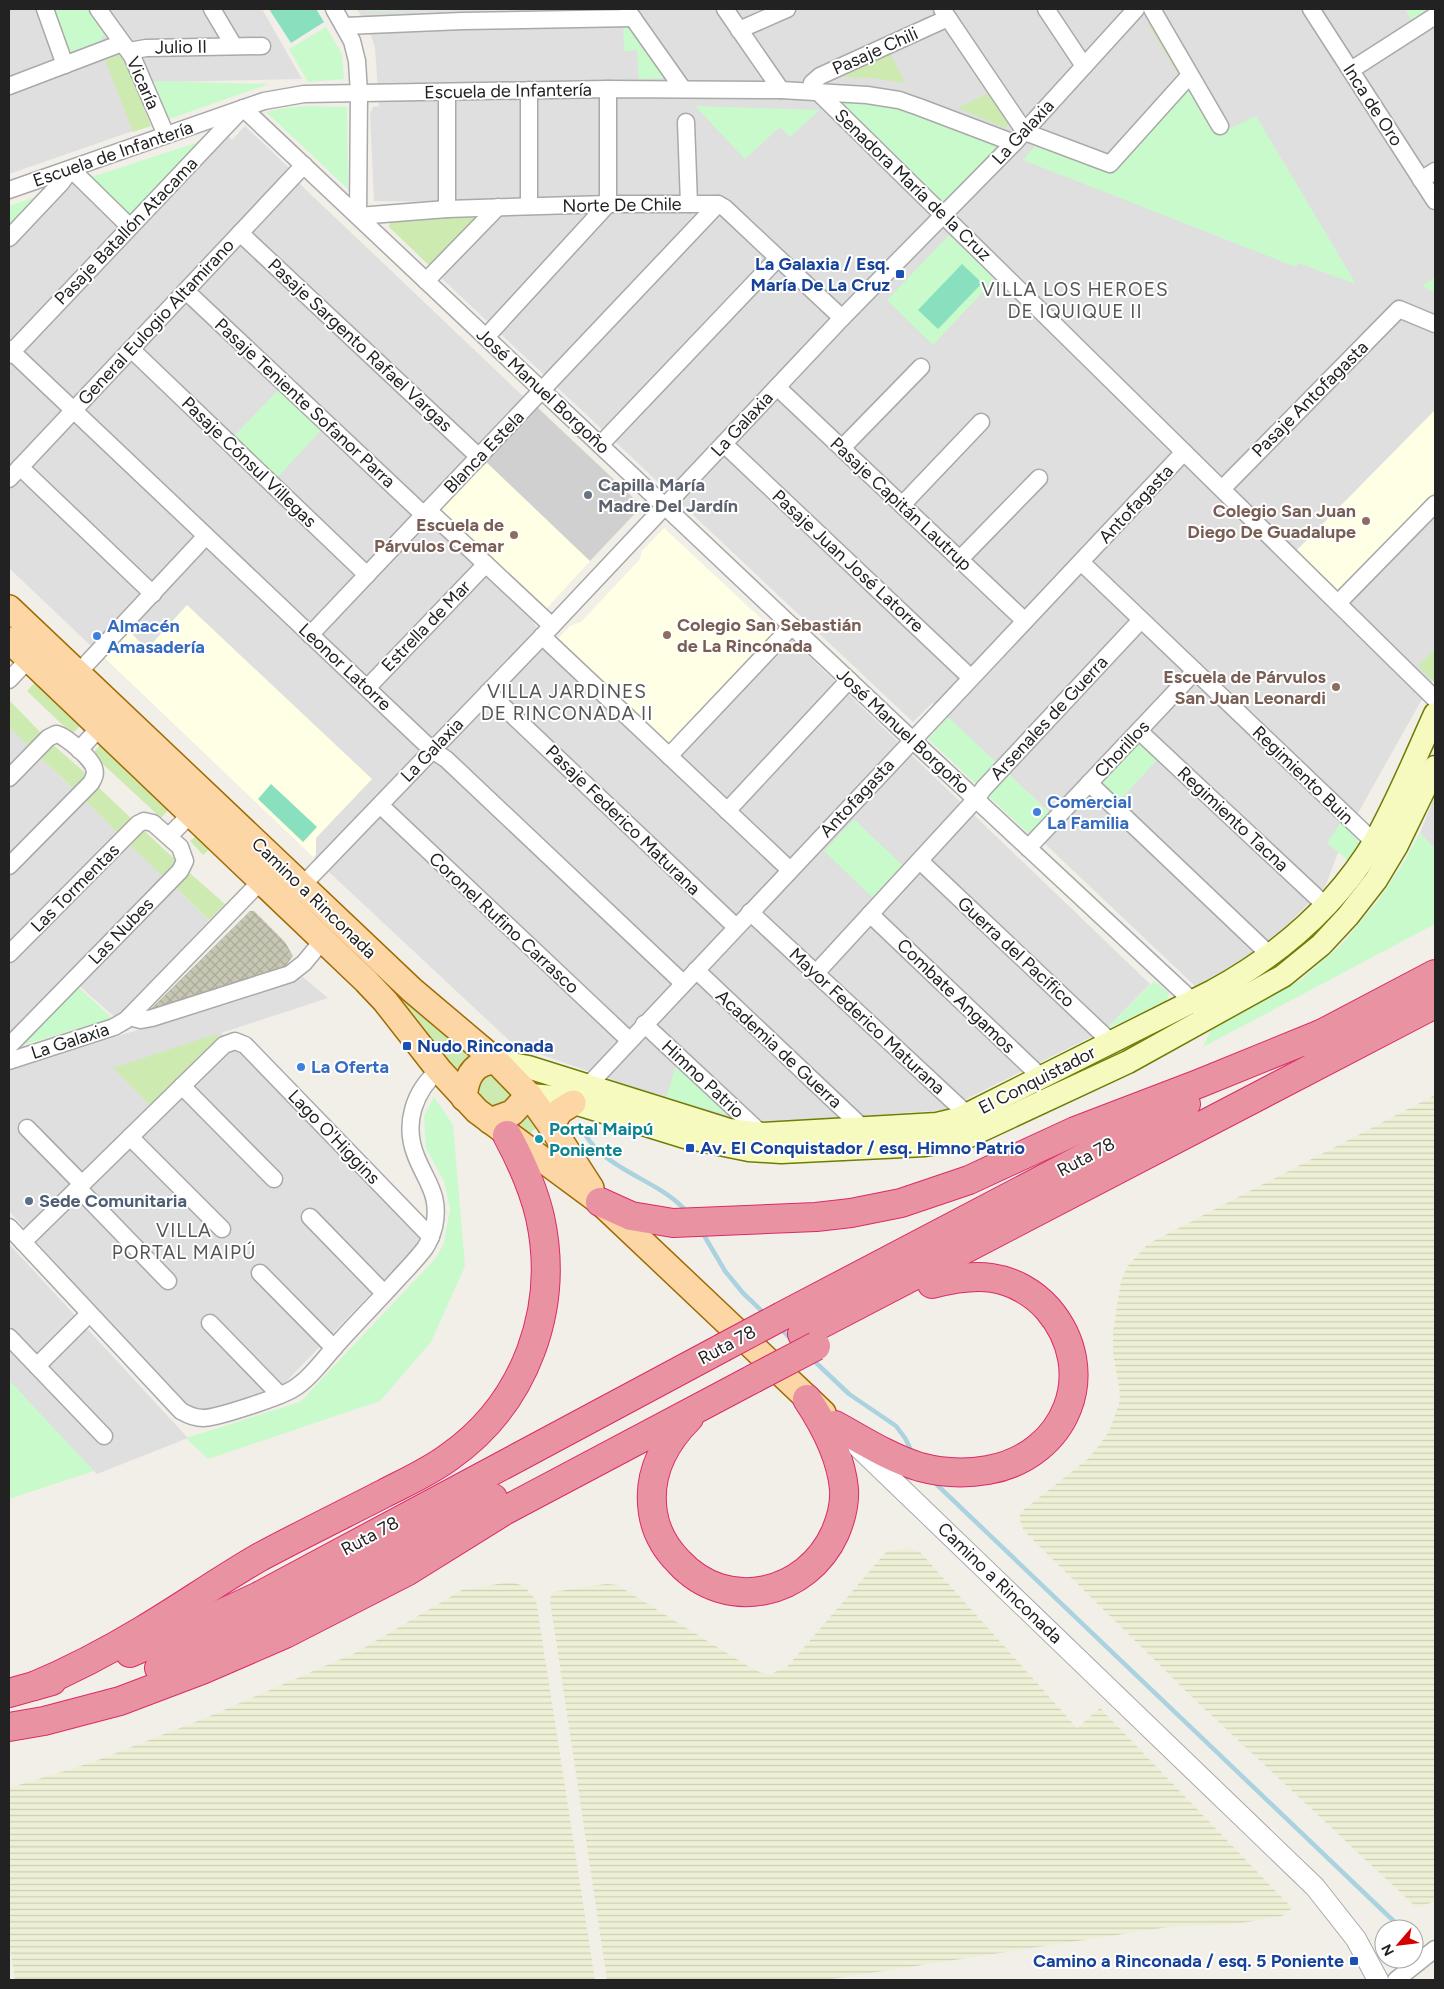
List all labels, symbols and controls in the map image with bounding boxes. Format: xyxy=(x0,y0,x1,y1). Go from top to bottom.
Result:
street label: Pasaje Chili xyxy=(829,22,921,80)
street label: Julio II xyxy=(155,36,207,58)
street label: Vicaría xyxy=(122,53,164,113)
street label: Inca de Oro xyxy=(1338,60,1408,150)
street label: Escuela de Infantería xyxy=(424,79,592,103)
street label: La Galaxia xyxy=(987,95,1059,169)
street label: Senadora María de la Cruz xyxy=(830,104,996,266)
street label: Escuela de Infantería xyxy=(30,116,196,192)
street label: Pasaje Batallón Atacama xyxy=(50,153,202,309)
street label: Norte De Chile xyxy=(562,193,682,217)
street label: General Eulogio Altamirano xyxy=(73,234,239,410)
place label: La Galaxia / Esq. María De La Cruz xyxy=(750,253,890,296)
street label: Pasaje Sargento Rafael Vargas xyxy=(263,254,457,436)
marker: La Galaxia / Esq. María De La Cruz xyxy=(894,268,906,280)
district label: VILLA LOS HEROES DE IQUIQUE II xyxy=(981,278,1169,323)
street label: Pasaje Teniente Sofanor Parra xyxy=(210,313,400,493)
street label: José Manuel Borgoño xyxy=(472,324,614,458)
street label: Pasaje Antofagasta xyxy=(1247,336,1373,462)
street label: La Galaxia xyxy=(706,387,778,461)
street label: Pasaje Cónsul Villegas xyxy=(177,392,321,532)
street label: Blanca Estela xyxy=(439,406,529,498)
street label: Pasaje Capitán Lautrup xyxy=(826,433,976,575)
street label: Antofagasta xyxy=(1094,460,1178,548)
place label: Capilla María Madre Del Jardín xyxy=(598,474,738,517)
street label: Pasaje Juan José Latorre xyxy=(768,485,928,637)
marker: Capilla María Madre Del Jardín xyxy=(582,489,594,501)
place label: Colegio San Juan Diego De Guadalupe xyxy=(1187,500,1356,543)
place label: Escuela de Párvulos Cemar xyxy=(374,514,504,557)
marker: Colegio San Juan Diego De Guadalupe xyxy=(1360,515,1372,527)
marker: Escuela de Párvulos Cemar xyxy=(508,529,520,541)
street label: Estrella de Mar xyxy=(377,576,475,676)
place label: Colegio San Sebastián de La Rinconada xyxy=(677,614,862,657)
place label: Almacén Amasadería xyxy=(107,615,205,658)
street label: Leonor Latorre xyxy=(294,619,396,716)
marker: Colegio San Sebastián de La Rinconada xyxy=(661,629,673,641)
marker: Almacén Amasadería xyxy=(91,630,103,642)
street label: Arsenales de Guerra xyxy=(986,651,1112,785)
street label: José Manuel Borgoño xyxy=(832,664,974,798)
place label: Escuela de Párvulos San Juan Leonardi xyxy=(1163,666,1327,709)
district label: VILLA JARDINES DE RINCONADA II xyxy=(481,680,653,725)
marker: Escuela de Párvulos San Juan Leonardi xyxy=(1330,681,1342,693)
street label: La Galaxia xyxy=(396,713,468,787)
street label: Chorillos xyxy=(1090,716,1154,782)
street label: Regimiento Buin xyxy=(1248,721,1358,829)
street label: Pasaje Federico Maturana xyxy=(541,740,705,900)
street label: Antofagasta xyxy=(815,754,899,842)
street label: Regimiento Tacna xyxy=(1173,762,1293,876)
place label: Comercial La Familia xyxy=(1047,791,1132,834)
marker: Comercial La Familia xyxy=(1031,806,1043,818)
street label: Camino a Rinconada xyxy=(247,833,381,963)
street label: Las Tormentas xyxy=(26,839,124,937)
street label: Coronel Rufino Carrasco xyxy=(424,848,584,998)
street label: Guerra del Pacífico xyxy=(953,892,1079,1012)
street label: Las Nubes xyxy=(84,893,158,969)
street label: Combate Angamos xyxy=(892,934,1020,1058)
street label: Mayor Federico Maturana xyxy=(785,943,949,1099)
street label: Academia de Guerra xyxy=(711,985,847,1113)
street label: La Galaxia xyxy=(28,1018,112,1064)
place label: Nudo Rinconada xyxy=(417,1035,554,1057)
street label: Himno Patrio xyxy=(657,1035,749,1123)
marker: Nudo Rinconada xyxy=(401,1040,413,1052)
street label: El Conquistador xyxy=(975,1041,1099,1119)
place label: La Oferta xyxy=(311,1056,389,1078)
marker: La Oferta xyxy=(295,1061,307,1073)
street label: Lago O'Higgins xyxy=(283,1085,385,1189)
place label: Portal Maipú Poniente xyxy=(549,1118,653,1161)
marker: Portal Maipú Poniente xyxy=(533,1133,545,1145)
street label: Ruta 78 xyxy=(1053,1133,1119,1181)
place label: Av. El Conquistador / esq. Himno Patrio xyxy=(700,1137,1025,1159)
marker: Av. El Conquistador / esq. Himno Patrio xyxy=(684,1142,696,1154)
place label: Sede Comunitaria xyxy=(39,1190,187,1212)
marker: Sede Comunitaria xyxy=(23,1195,35,1207)
district label: VILLA PORTAL MAIPÚ xyxy=(112,1219,256,1264)
street label: Ruta 78 xyxy=(694,1321,760,1369)
street label: Ruta 78 xyxy=(337,1512,403,1560)
street label: Camino a Rinconada xyxy=(933,1518,1067,1648)
north arrow xyxy=(1374,1919,1424,1969)
text: N xyxy=(1378,1941,1398,1959)
place label: Camino a Rinconada / esq. 5 Poniente xyxy=(1033,1950,1344,1972)
marker: Camino a Rinconada / esq. 5 Poniente xyxy=(1348,1955,1360,1967)

